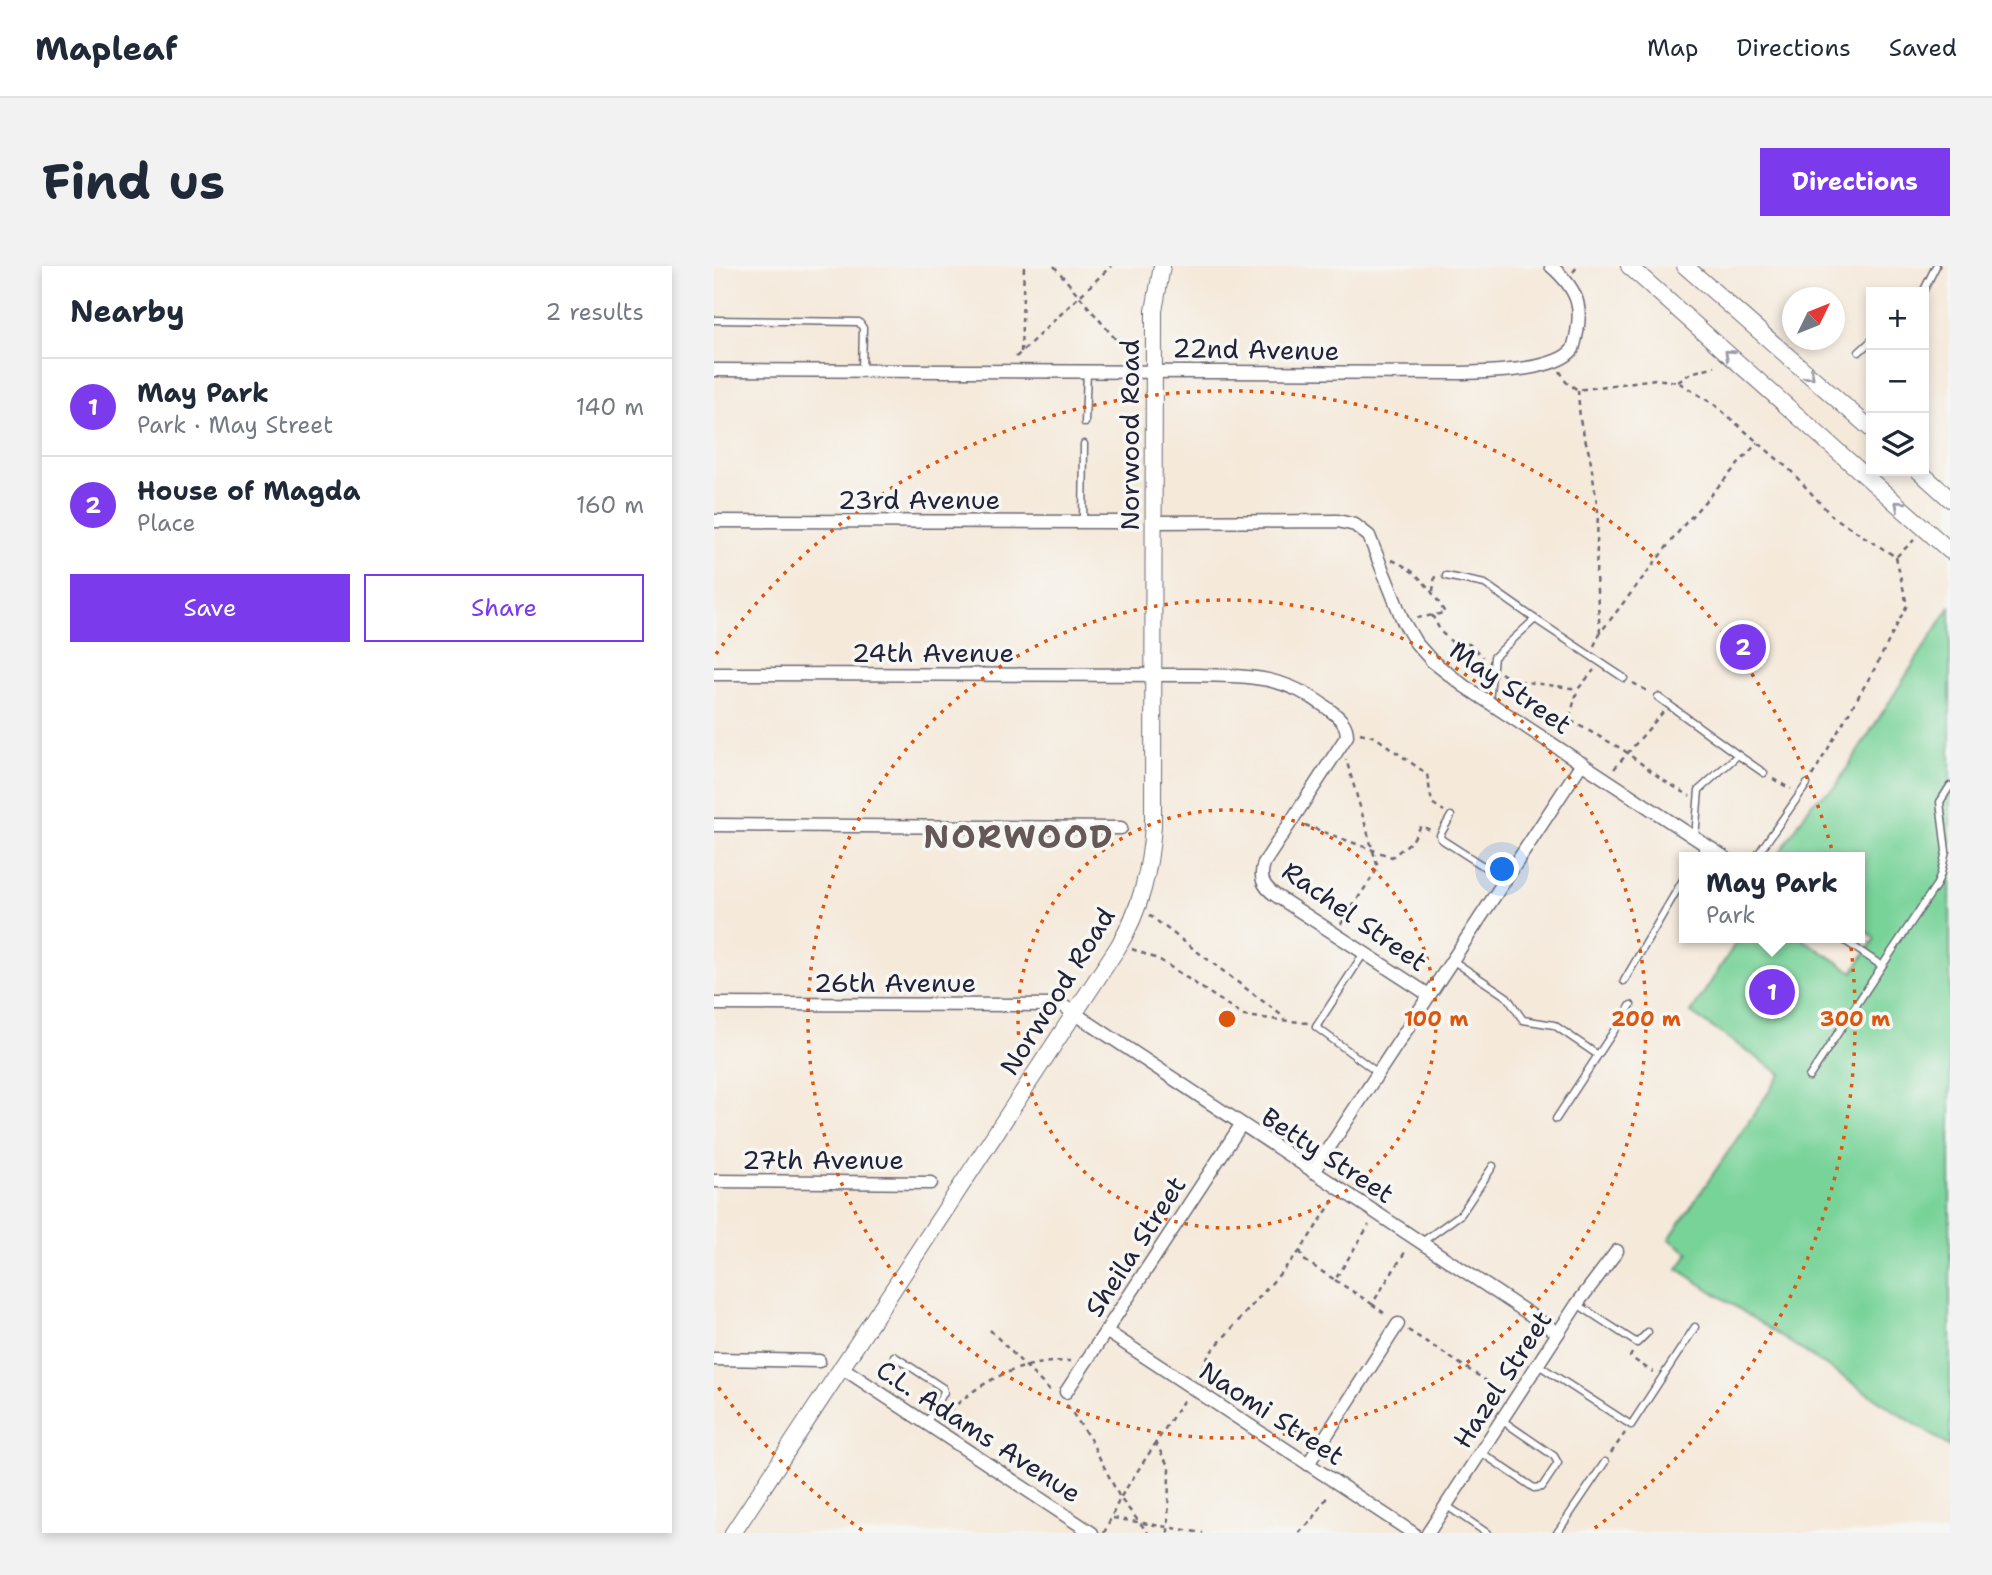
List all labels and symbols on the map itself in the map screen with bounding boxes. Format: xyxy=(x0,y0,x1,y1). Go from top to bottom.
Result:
north arrow xyxy=(1782,287,1845,350)
street label: 22nd Avenue xyxy=(1172,330,1340,368)
street label: Norwood Road xyxy=(1112,339,1147,531)
one-way arrow xyxy=(1724,350,1737,362)
one-way arrow xyxy=(1802,367,1815,379)
street label: 23rd Avenue xyxy=(838,482,1000,517)
one-way arrow xyxy=(1894,501,1907,514)
pin: 2 xyxy=(1720,621,1766,673)
street label: May Street xyxy=(1443,632,1579,742)
street label: 24th Avenue xyxy=(852,635,1014,670)
district label: NORWOOD xyxy=(923,814,1115,859)
your location xyxy=(1485,852,1519,886)
street label: Rachel Street xyxy=(1275,853,1435,979)
street label: Norwood Road xyxy=(991,901,1123,1081)
street label: 26th Avenue xyxy=(814,965,976,1000)
pin: 1 xyxy=(1749,966,1795,1018)
text: 100 m xyxy=(1404,1005,1468,1033)
text: 200 m xyxy=(1611,1005,1681,1033)
text: 300 m xyxy=(1820,1005,1890,1033)
centre of rings xyxy=(1215,1007,1239,1031)
street label: Betty Street xyxy=(1255,1099,1401,1211)
street label: 27th Avenue xyxy=(742,1142,904,1177)
street label: Sheila Street xyxy=(1076,1169,1194,1323)
street label: Hazel Street xyxy=(1444,1304,1560,1454)
street label: C.L. Adams Avenue xyxy=(870,1352,1088,1510)
street label: Naomi Street xyxy=(1193,1353,1351,1473)

